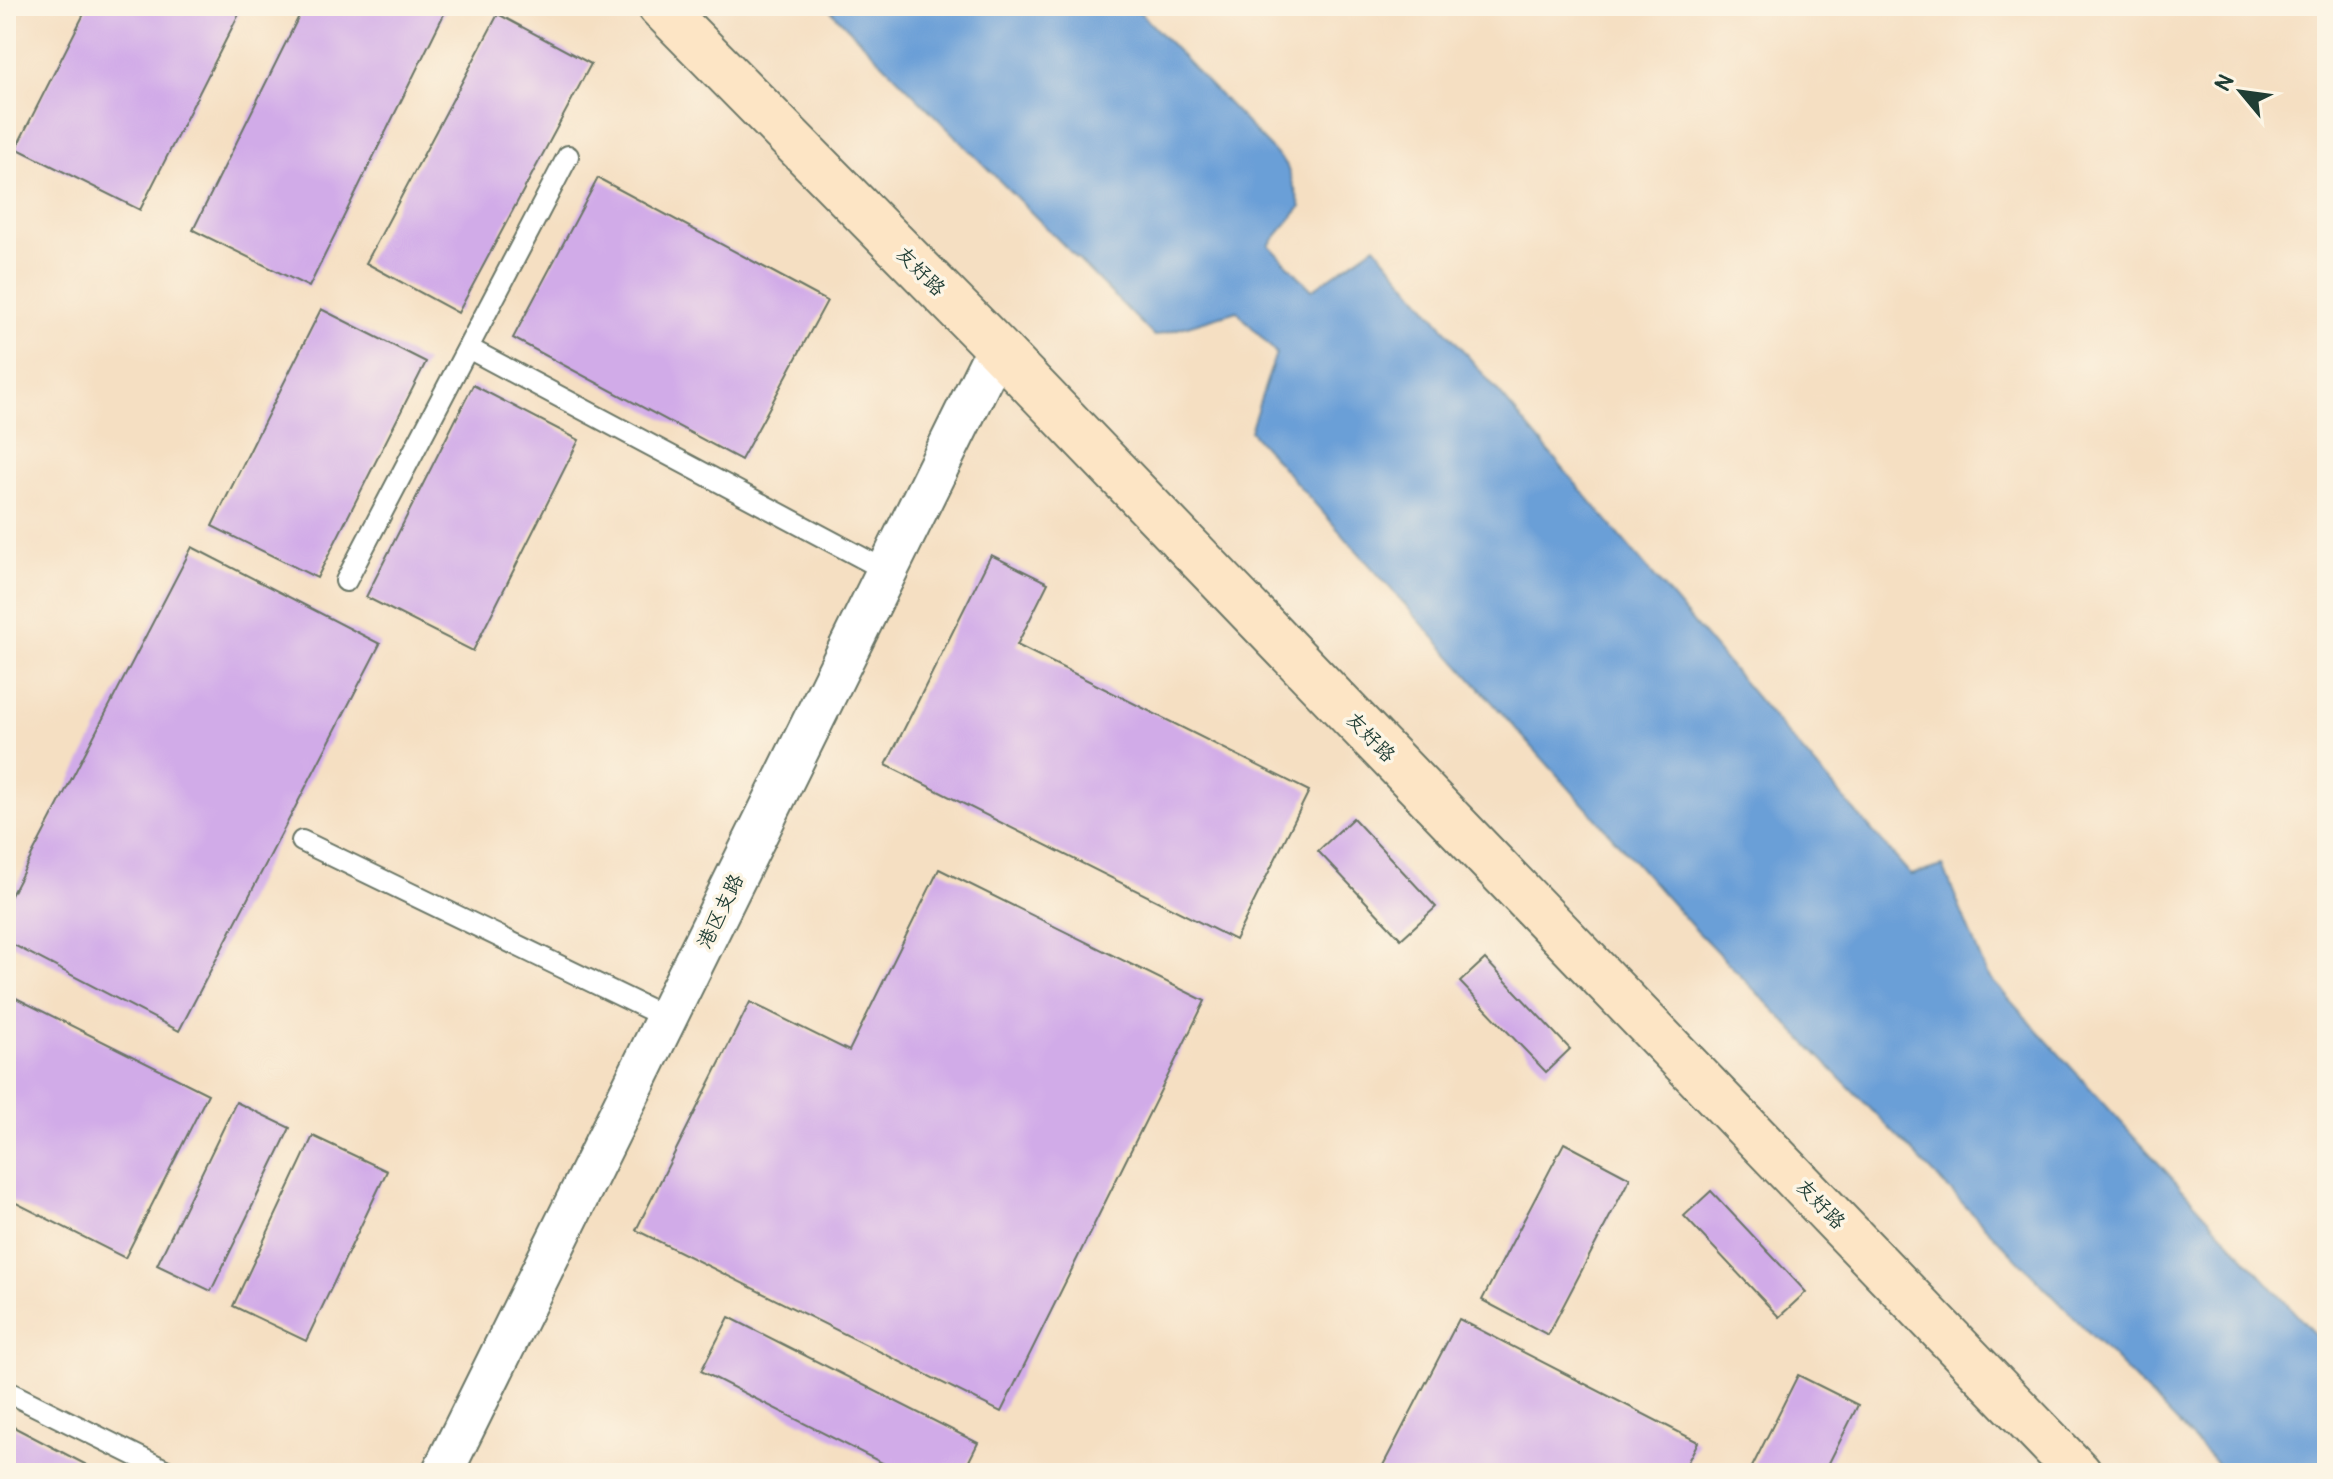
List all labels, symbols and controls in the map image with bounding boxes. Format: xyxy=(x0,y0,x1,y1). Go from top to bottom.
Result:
north arrow xyxy=(2201,52,2281,132)
text: N xyxy=(2209,69,2240,96)
street label: 友好路 xyxy=(891,241,951,302)
street label: 友好路 xyxy=(1341,707,1401,768)
street label: 港区支路 xyxy=(692,869,750,953)
street label: 友好路 xyxy=(1791,1174,1851,1235)

